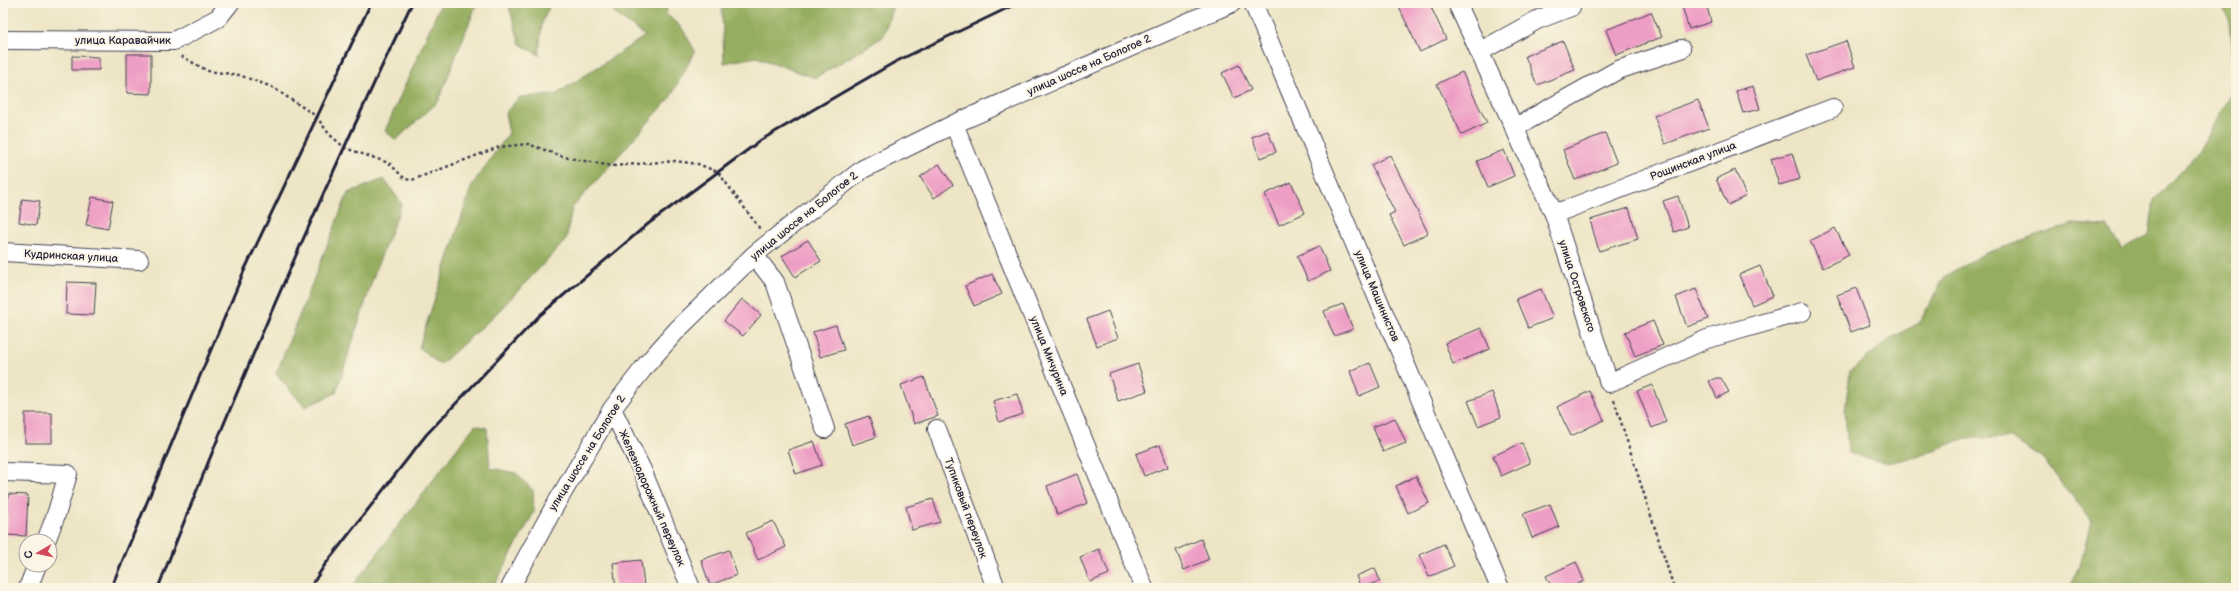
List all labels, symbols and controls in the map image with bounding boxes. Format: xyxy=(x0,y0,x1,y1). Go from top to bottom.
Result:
street label: улица шоссе на Бологое 2 xyxy=(1025,32,1153,98)
street label: улица Каравайчик xyxy=(75,34,171,47)
street label: Рощинская улица xyxy=(1648,138,1738,183)
street label: улица шоссе на Бологое 2 xyxy=(748,169,860,263)
street label: улица Островского xyxy=(1556,238,1598,334)
street label: Кудринская улица xyxy=(23,247,119,265)
street label: улица Машинистов xyxy=(1352,248,1402,344)
street label: улица Мичурина xyxy=(1027,314,1071,398)
street label: улица шоссе на Бологое 2 xyxy=(546,392,628,513)
street label: Железнодорожный переулок xyxy=(616,428,688,568)
street label: Тупиковый переулок xyxy=(942,456,990,560)
north arrow xyxy=(18,533,58,573)
text: С xyxy=(22,549,36,559)

